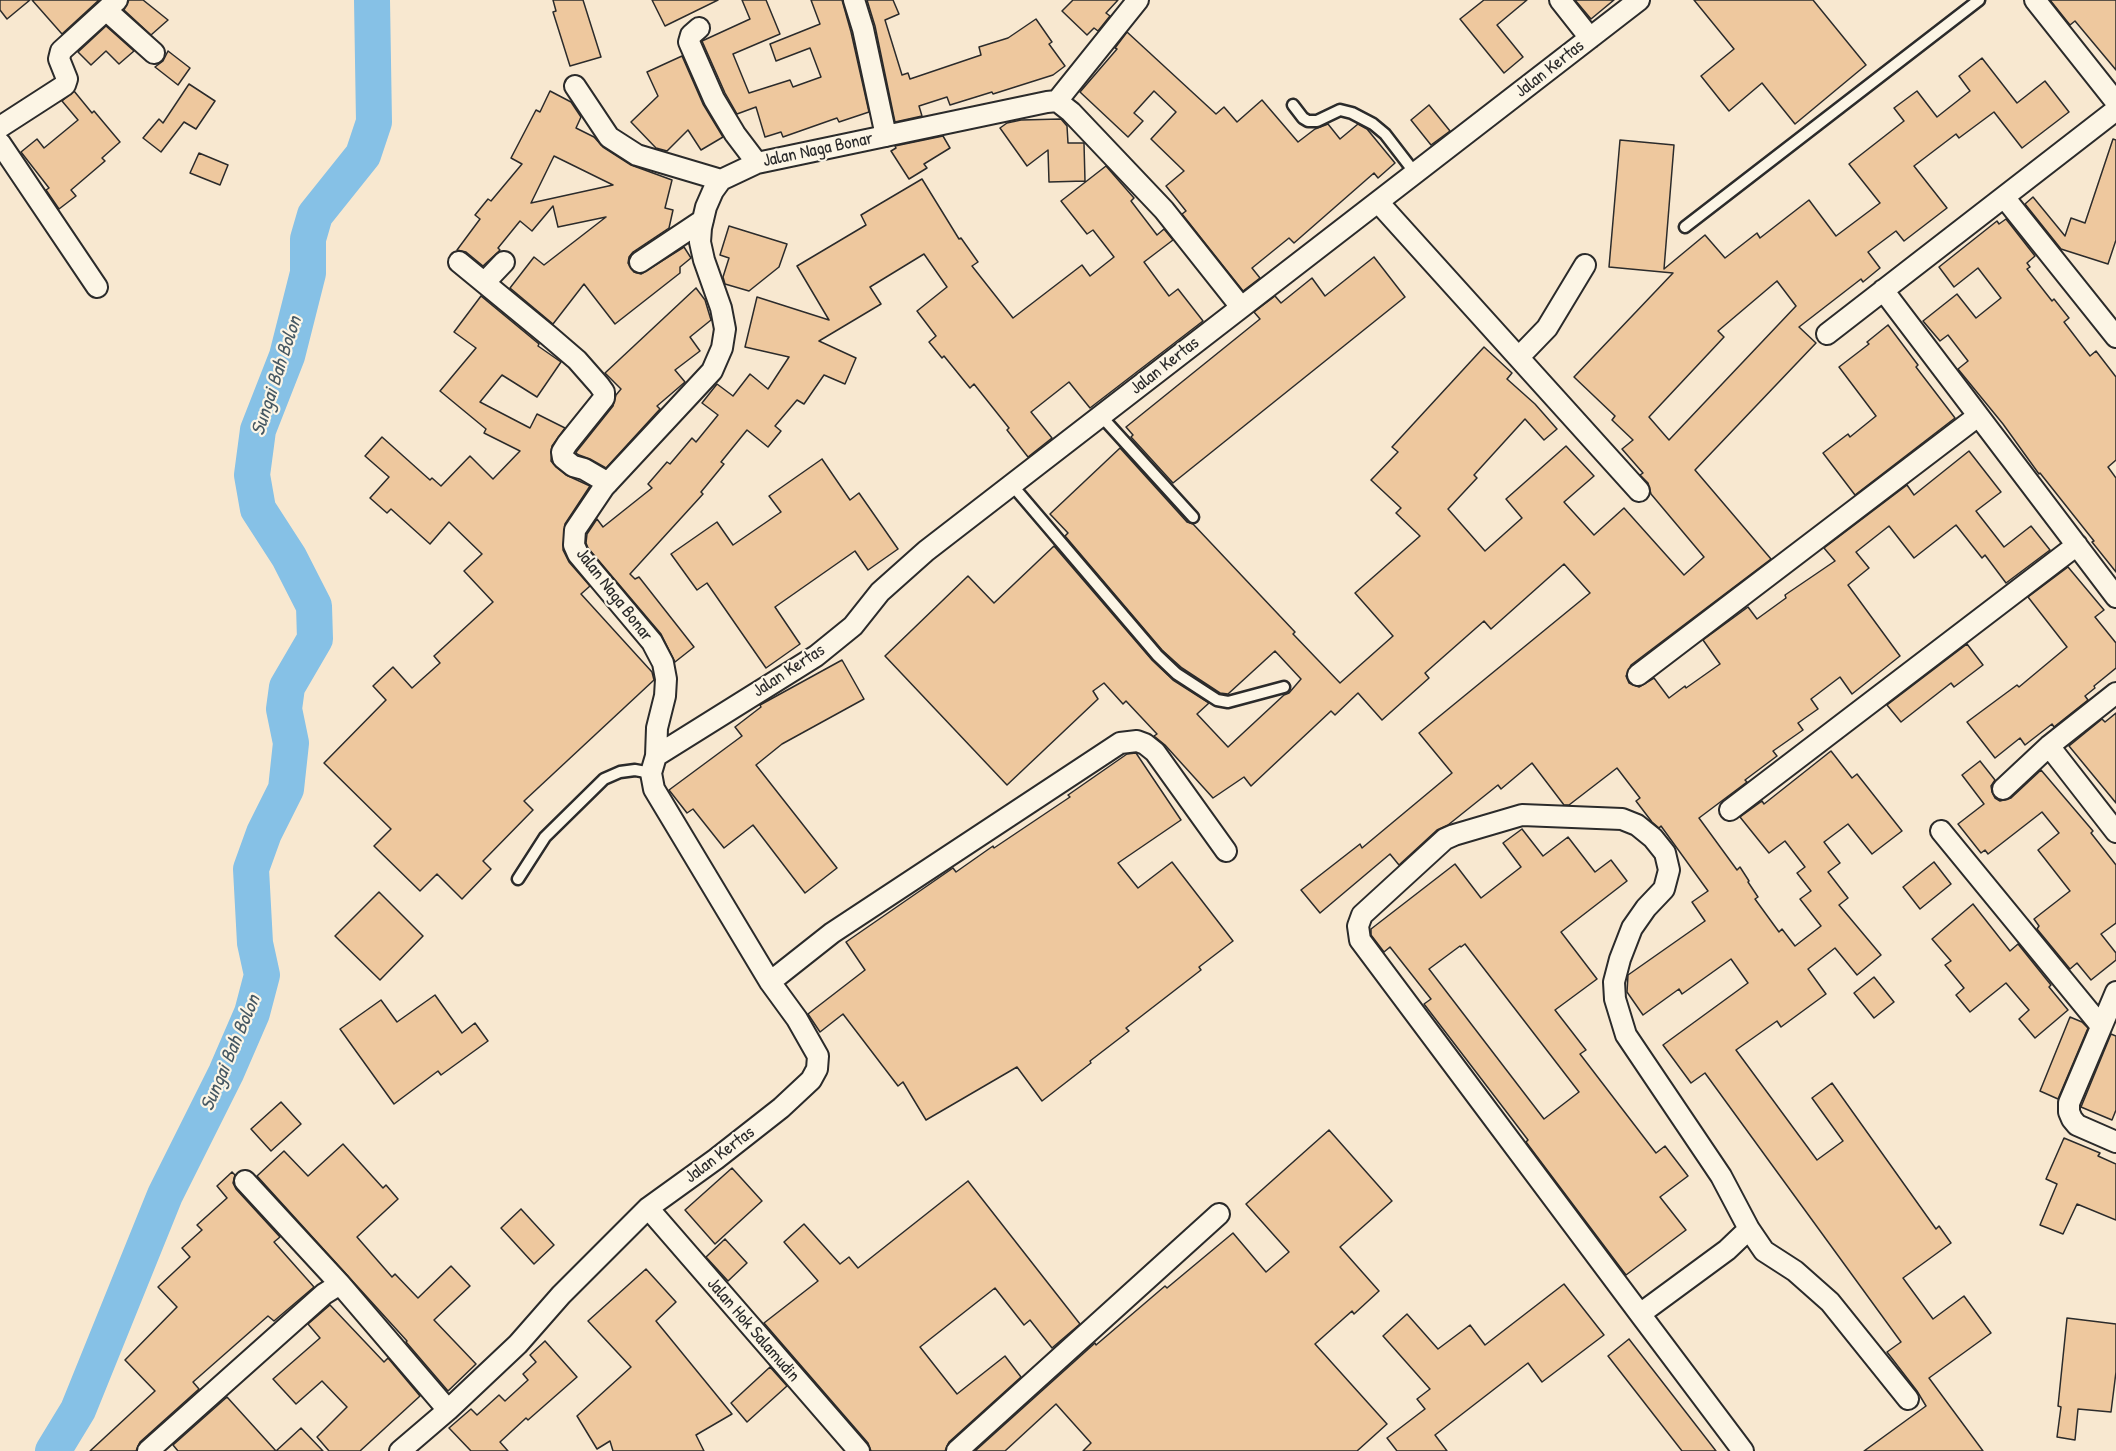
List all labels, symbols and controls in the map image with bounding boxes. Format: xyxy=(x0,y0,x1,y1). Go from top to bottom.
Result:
street label: Jalan Kertas xyxy=(1511,35,1589,103)
street label: Jalan Naga Bonar xyxy=(761,128,875,172)
water label: Sungai Bah Bolon xyxy=(246,313,308,439)
street label: Jalan Kertas xyxy=(1126,332,1204,400)
street label: Jalan Naga Bonar xyxy=(571,544,657,646)
street label: Jalan Kertas xyxy=(749,640,829,702)
water label: Sungai Bah Bolon xyxy=(196,991,266,1115)
street label: Jalan Kertas xyxy=(681,1122,759,1188)
street label: Jalan Hok Salamudin xyxy=(702,1274,804,1386)

